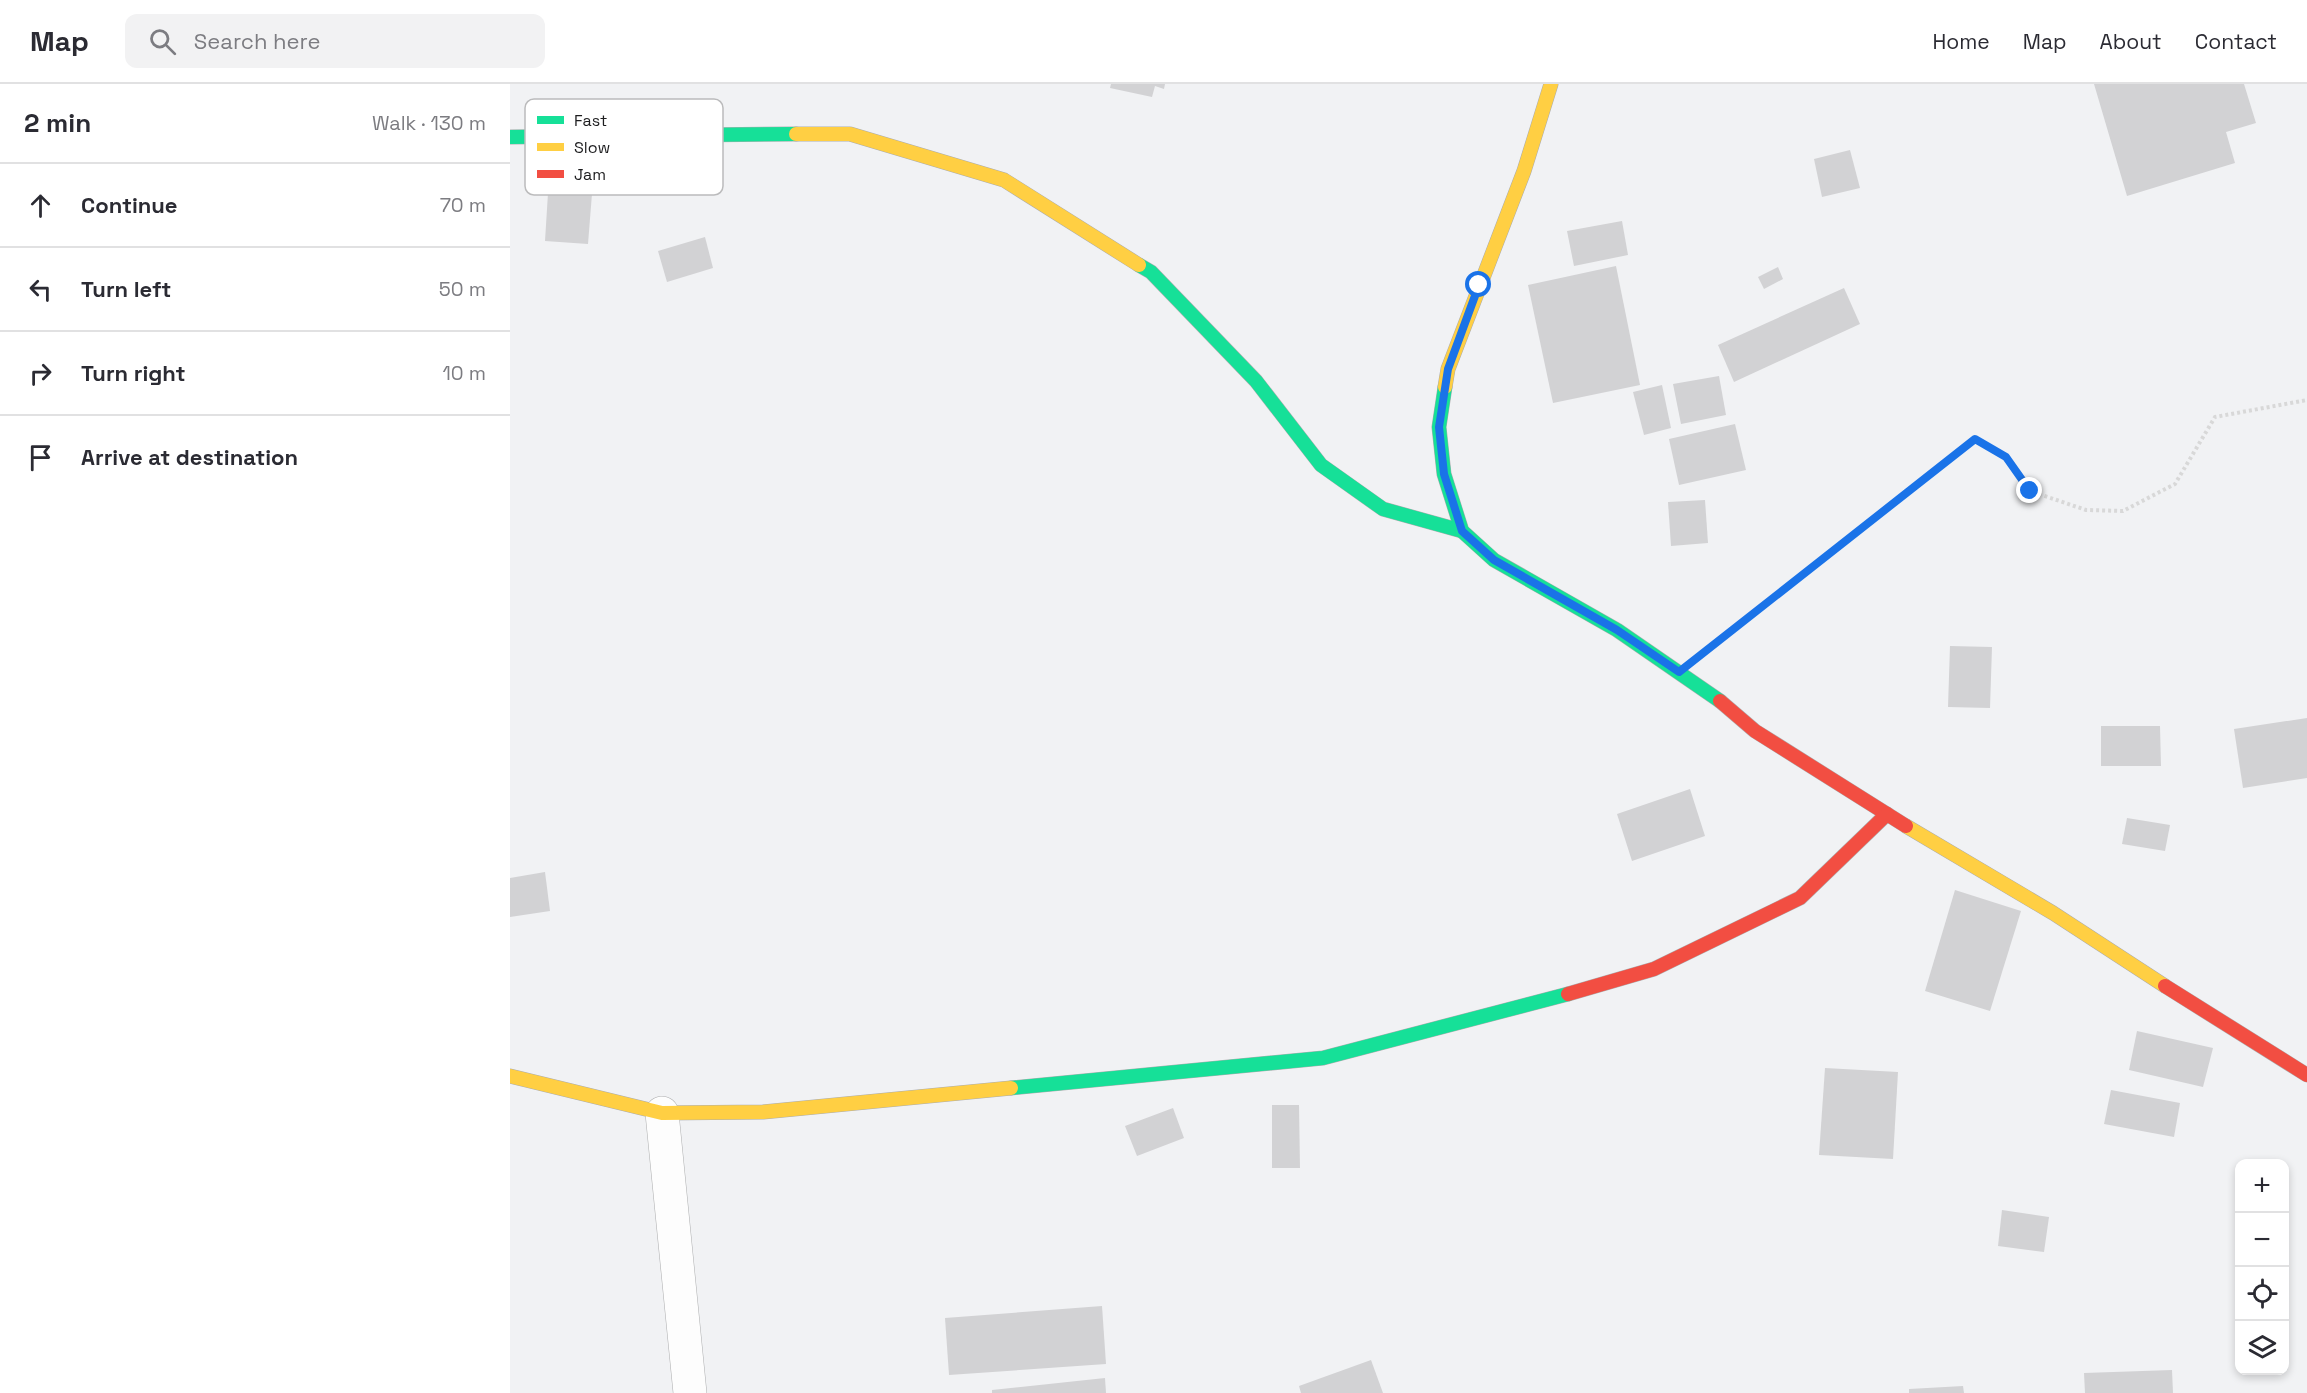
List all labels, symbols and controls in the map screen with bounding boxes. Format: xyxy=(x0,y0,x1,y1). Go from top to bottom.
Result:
search box xyxy=(125,14,545,68)
text: Map xyxy=(30,23,89,59)
icon: search xyxy=(146,25,179,58)
text: Search here xyxy=(194,27,321,55)
text: Home xyxy=(1932,28,1990,55)
text: Map xyxy=(2023,28,2067,55)
text: About xyxy=(2100,28,2162,55)
text: Contact xyxy=(2195,28,2277,55)
legend xyxy=(525,99,723,195)
text: 2 min xyxy=(24,106,91,140)
text: Walk · 130 m xyxy=(372,110,486,136)
text: Fast xyxy=(574,110,607,131)
text: Slow xyxy=(574,137,610,158)
text: Jam xyxy=(574,164,606,185)
icon: ahead xyxy=(24,189,57,222)
text: Continue xyxy=(81,191,177,219)
text: 70 m xyxy=(440,192,486,218)
route start xyxy=(1465,271,1491,297)
icon: left xyxy=(24,273,57,306)
text: Turn left xyxy=(81,275,171,303)
text: 50 m xyxy=(439,276,486,302)
icon: right xyxy=(24,357,57,390)
text: Turn right xyxy=(81,359,186,387)
text: 10 m xyxy=(442,360,486,386)
icon: arrive xyxy=(24,441,57,474)
text: Arrive at destination xyxy=(81,443,298,471)
route end xyxy=(2016,477,2042,503)
map controls xyxy=(2235,1159,2289,1375)
button: + xyxy=(2235,1159,2289,1213)
button: − xyxy=(2235,1213,2289,1267)
button: locate xyxy=(2235,1267,2289,1321)
button: layers xyxy=(2235,1321,2289,1375)

